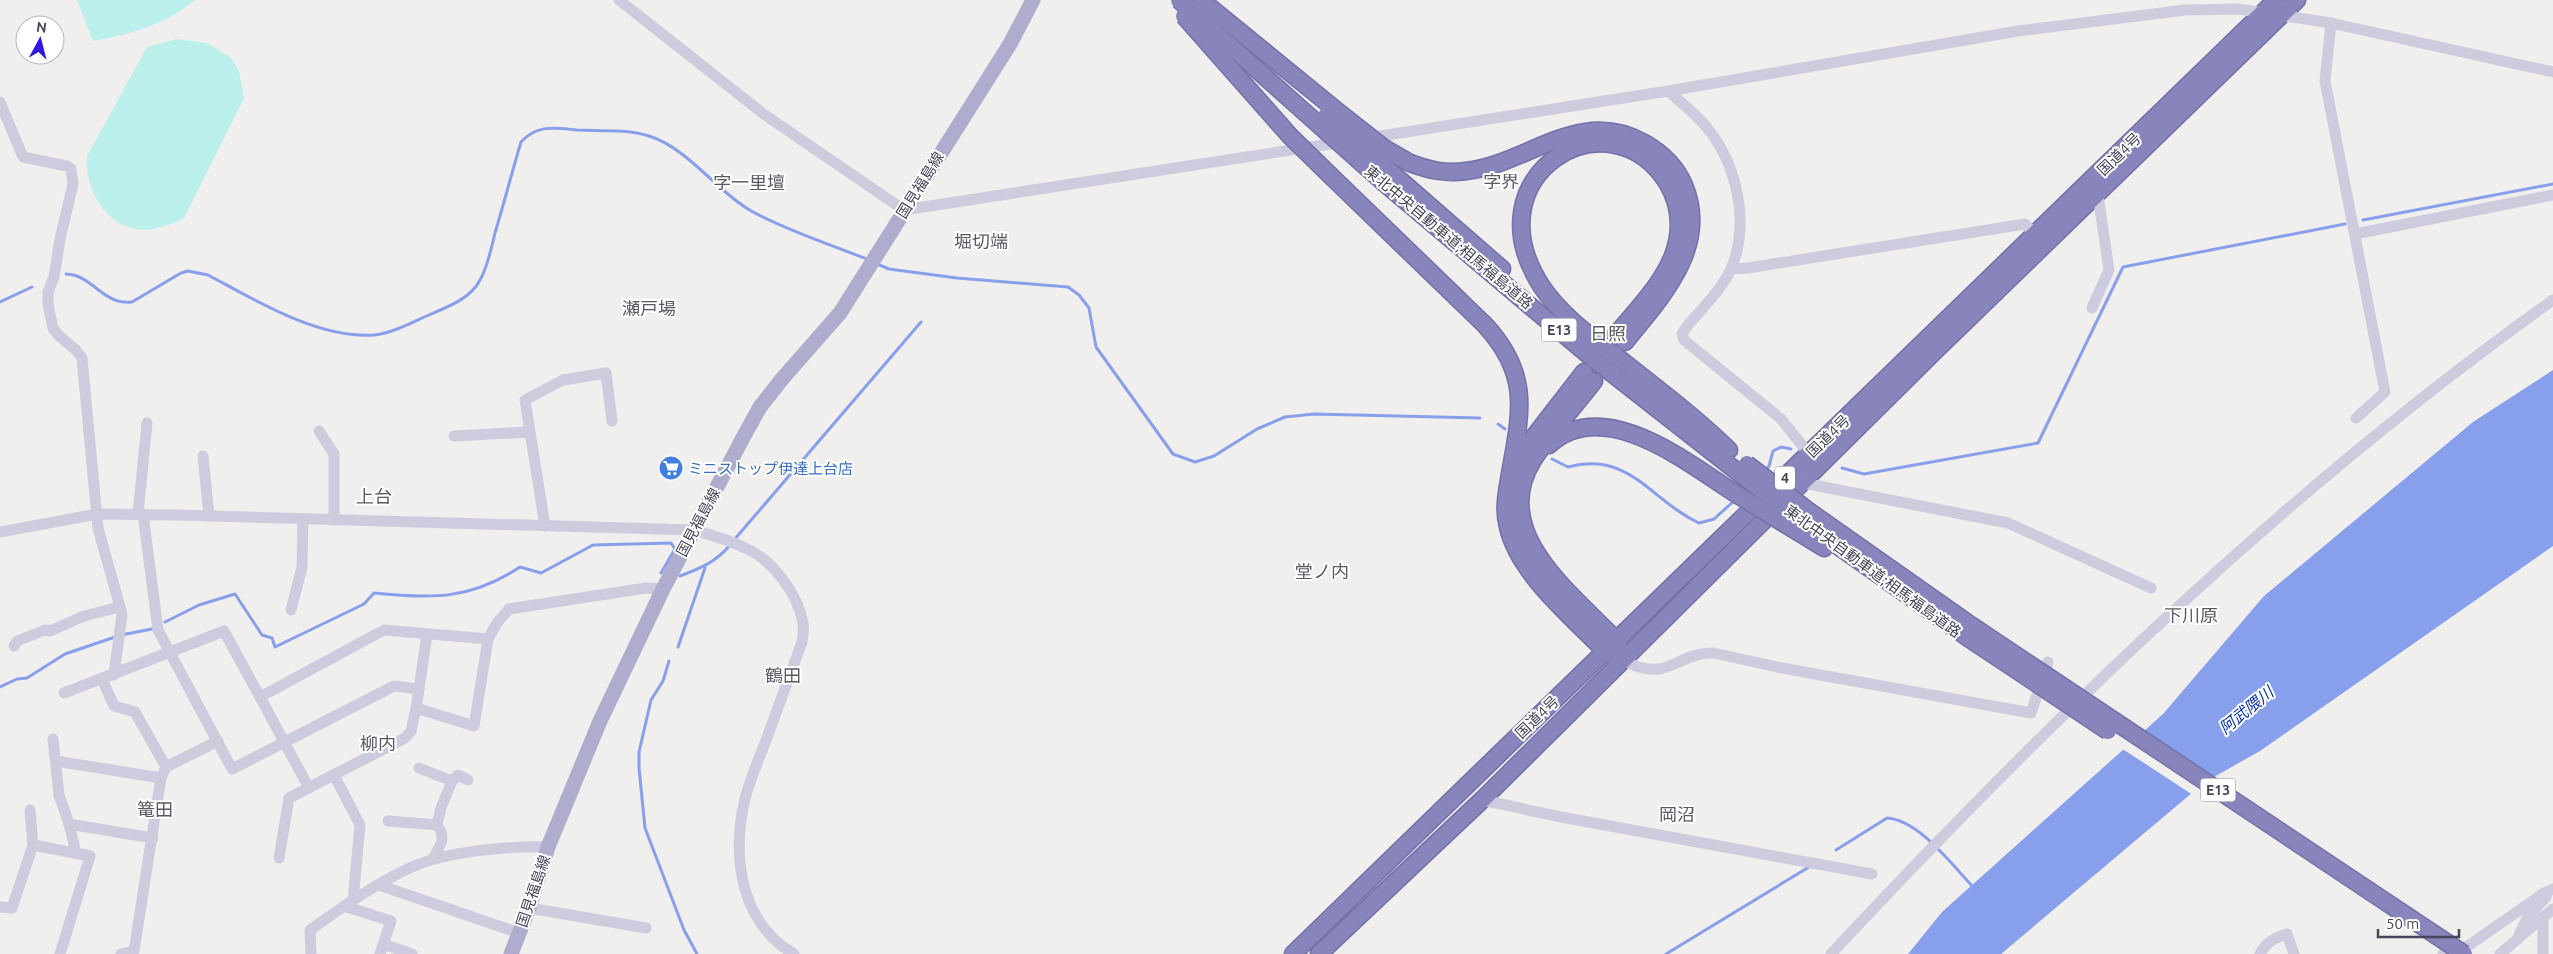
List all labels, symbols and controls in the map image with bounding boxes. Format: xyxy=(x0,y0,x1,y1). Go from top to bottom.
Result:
north arrow xyxy=(15,15,65,65)
text: N xyxy=(35,19,48,36)
street label: 国道4号 xyxy=(2094,129,2144,179)
street label: 国見福島線 xyxy=(893,149,947,221)
street label: 東北中央自動車道;相馬福島道路 xyxy=(1362,162,1536,312)
district label: 字界 xyxy=(1483,171,1519,191)
district label: 字一里壇 xyxy=(713,172,785,192)
district label: 堀切端 xyxy=(954,231,1008,251)
district label: 瀬戸場 xyxy=(622,298,676,318)
road number: E13 xyxy=(1542,318,1576,342)
district label: 日照 xyxy=(1590,323,1626,343)
street label: 国道4号 xyxy=(1803,411,1853,461)
supermarket icon: ミニストップ伊達上台店 xyxy=(658,455,684,481)
place label: ミニストップ伊達上台店 xyxy=(688,460,853,477)
road number: 4 xyxy=(1775,466,1795,489)
street label: 国見福島線 xyxy=(673,485,723,559)
district label: 上台 xyxy=(356,486,392,506)
street label: 東北中央自動車道;相馬福島道路 xyxy=(1782,501,1964,641)
district label: 堂ノ内 xyxy=(1295,561,1349,581)
district label: 下川原 xyxy=(2164,605,2218,625)
district label: 鶴田 xyxy=(765,665,801,685)
water label: 阿武隈川 xyxy=(2215,682,2278,737)
street label: 国道4号 xyxy=(1512,692,1562,742)
district label: 柳内 xyxy=(360,733,396,753)
road number: E13 xyxy=(2200,778,2236,802)
district label: 篭田 xyxy=(137,799,173,819)
district label: 岡沼 xyxy=(1659,804,1695,824)
street label: 国見福島線 xyxy=(513,853,553,929)
scale bar xyxy=(2378,906,2459,938)
text: 50 m xyxy=(2386,915,2419,932)

